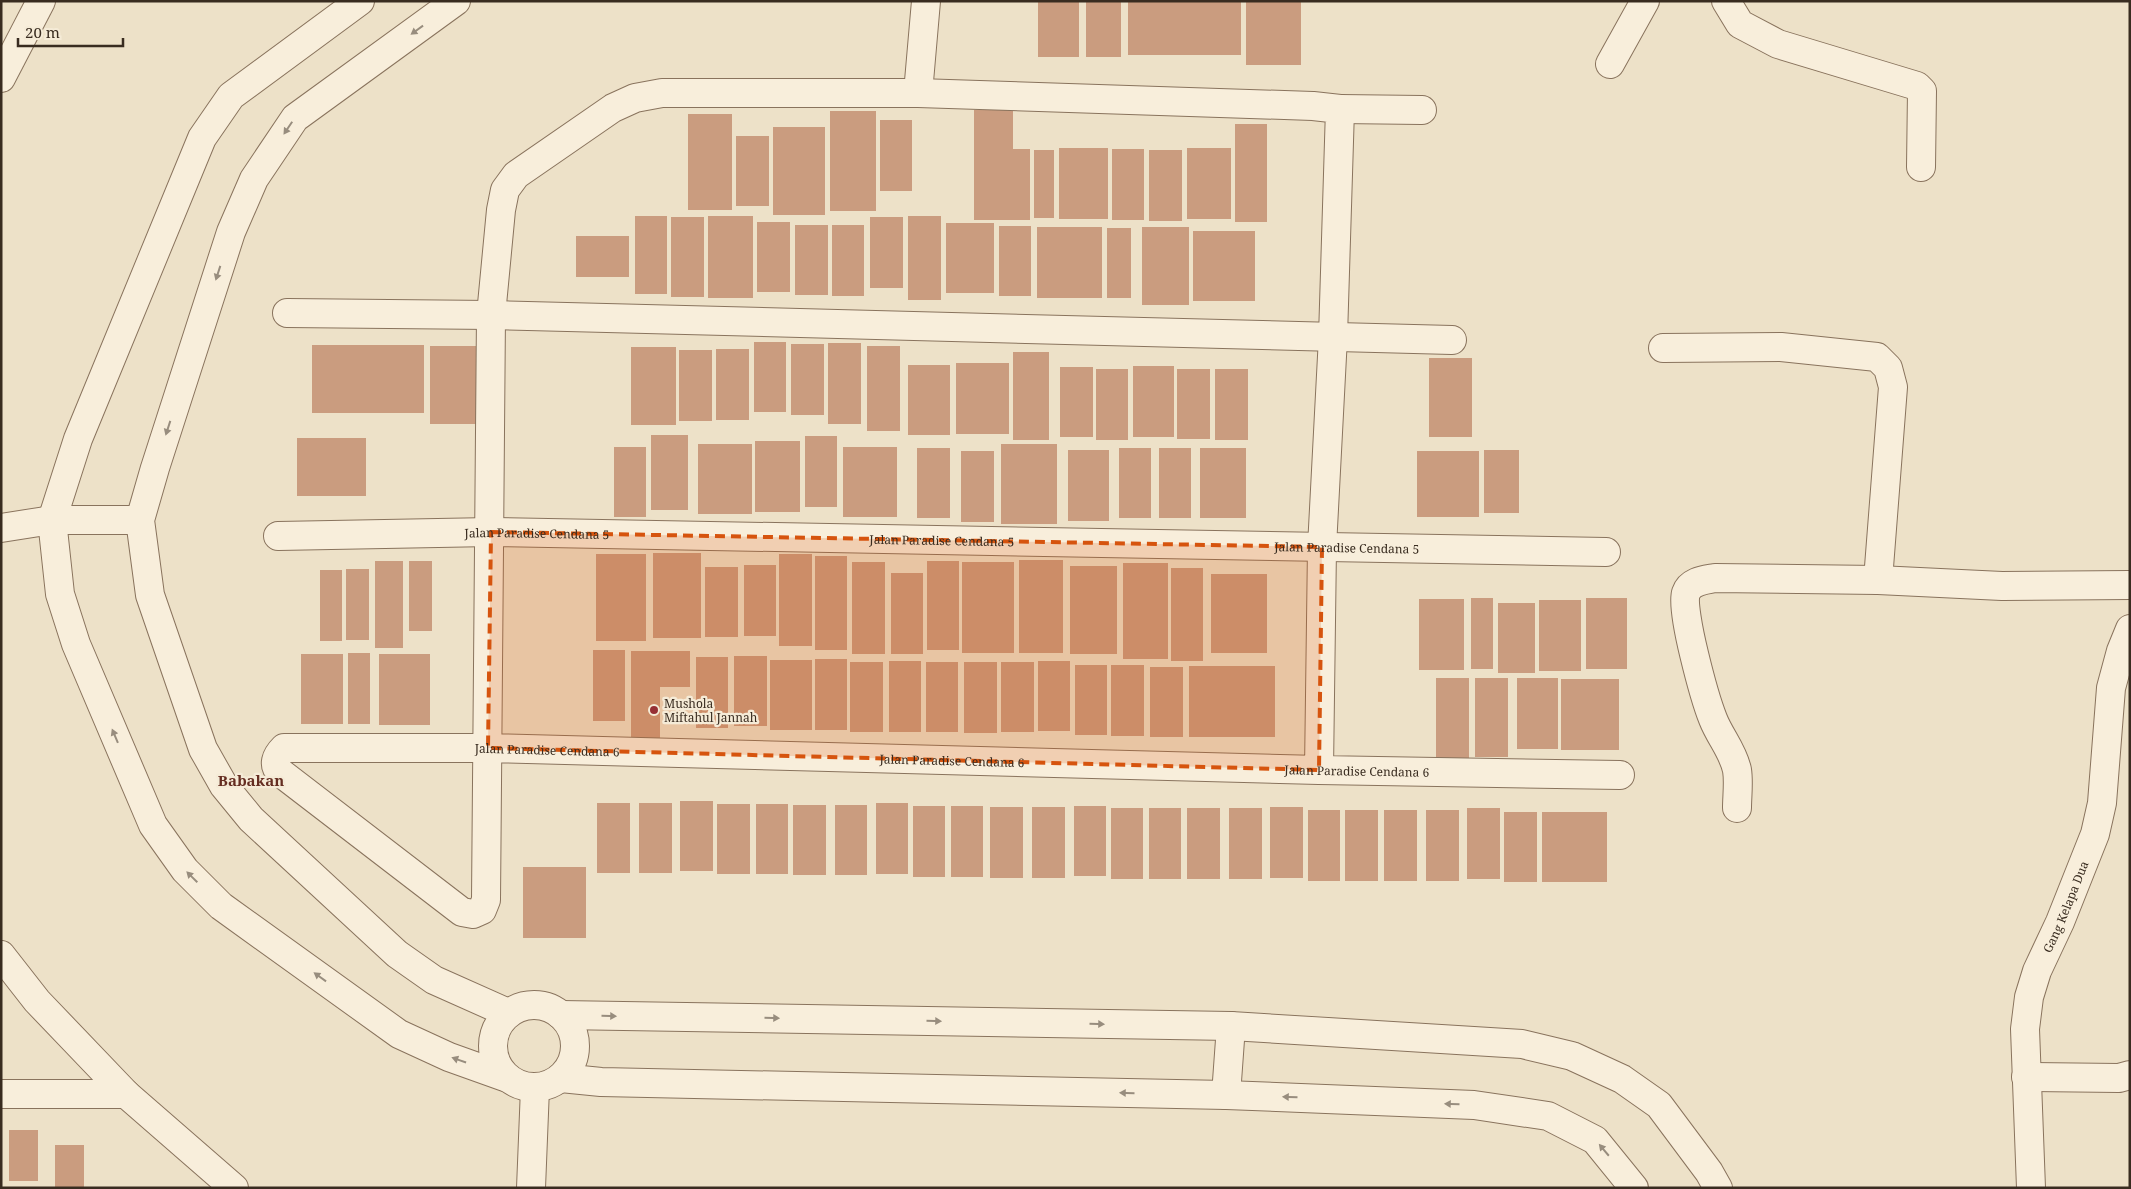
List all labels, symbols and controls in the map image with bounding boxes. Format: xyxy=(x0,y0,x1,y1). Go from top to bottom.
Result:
scale bar xyxy=(18,15,122,47)
text: 20 m xyxy=(25,22,60,42)
one-way arrow xyxy=(410,25,424,35)
one-way arrow xyxy=(283,121,293,135)
one-way arrow xyxy=(214,266,221,281)
one-way arrow xyxy=(164,420,171,435)
street label: Jalan Paradise Cendana 5 xyxy=(463,523,610,543)
street label: Jalan Paradise Cendana 5 xyxy=(868,530,1014,550)
street label: Jalan Paradise Cendana 5 xyxy=(1273,538,1419,557)
place label: Mushola Miftahul Jannah xyxy=(664,695,758,726)
marker: Mushola Miftahul Jannah xyxy=(648,704,660,716)
one-way arrow xyxy=(110,729,118,743)
street label: Jalan Paradise Cendana 6 xyxy=(474,740,620,760)
street label: Jalan Paradise Cendana 6 xyxy=(878,750,1025,771)
street label: Jalan Paradise Cendana 6 xyxy=(1283,761,1430,780)
district label: Babakan xyxy=(218,770,284,790)
street label: Gang Kelapa Dua xyxy=(2038,858,2092,955)
one-way arrow xyxy=(187,872,199,884)
one-way arrow xyxy=(313,972,327,982)
one-way arrow xyxy=(602,1012,618,1020)
one-way arrow xyxy=(764,1015,780,1023)
one-way arrow xyxy=(927,1017,943,1025)
one-way arrow xyxy=(1089,1020,1105,1028)
one-way arrow xyxy=(451,1056,466,1063)
one-way arrow xyxy=(1119,1088,1135,1096)
one-way arrow xyxy=(1282,1093,1298,1101)
one-way arrow xyxy=(1444,1100,1460,1108)
one-way arrow xyxy=(1598,1143,1609,1156)

